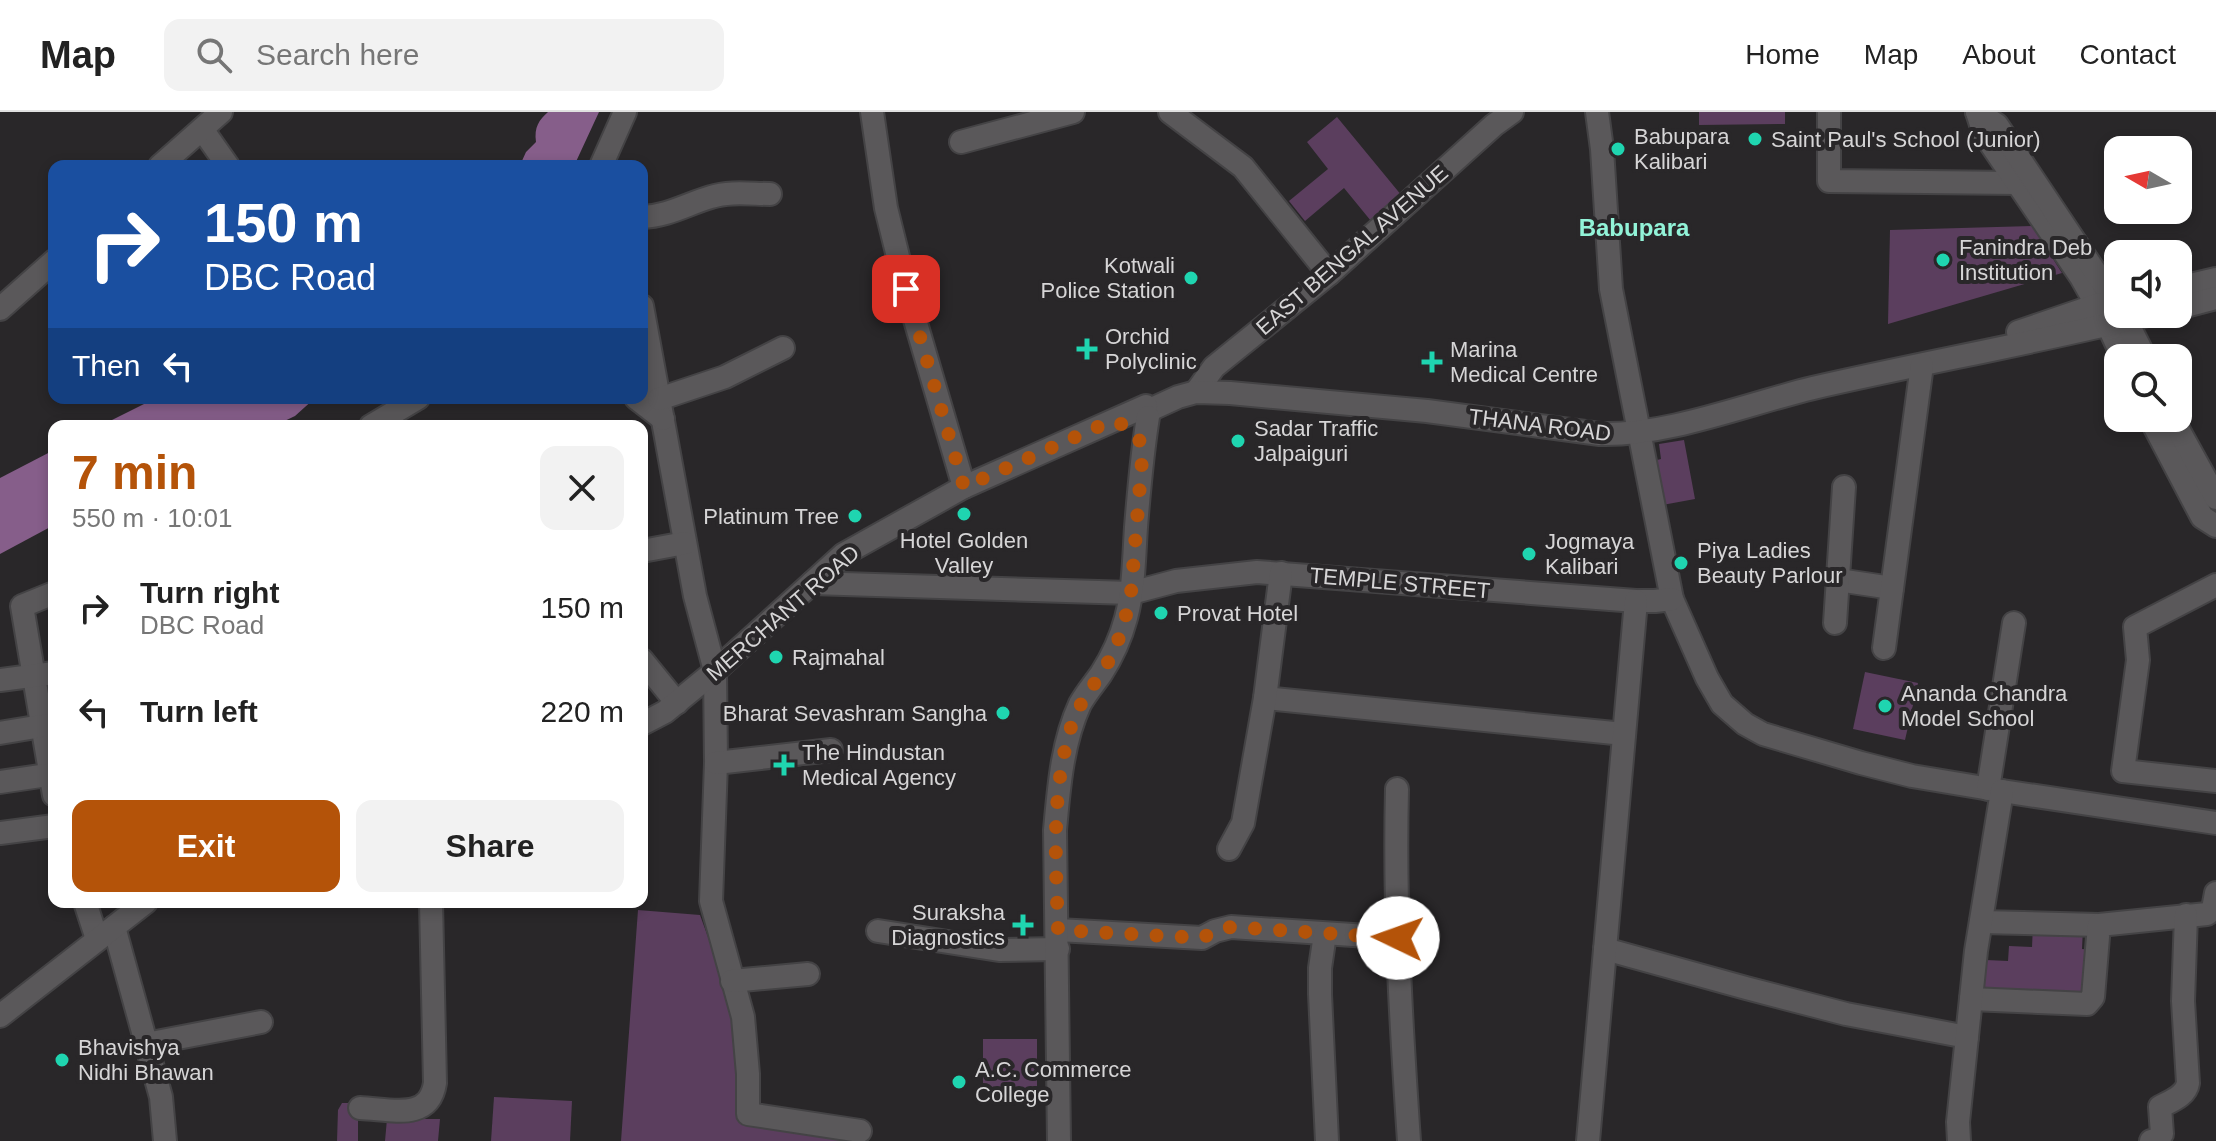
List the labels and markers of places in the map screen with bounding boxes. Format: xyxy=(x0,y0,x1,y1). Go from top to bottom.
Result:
place label: Babupara Kalibari xyxy=(1634,124,1730,174)
place label: Saint Paul's School (Junior) xyxy=(1771,127,2041,152)
marker: Saint Paul's School (Junior) xyxy=(1746,130,1764,148)
marker: Babupara Kalibari xyxy=(1609,140,1627,158)
place label: Fanindra Deb Institution xyxy=(1959,235,2092,285)
marker: Fanindra Deb Institution xyxy=(1934,251,1952,269)
place label: Kotwali Police Station xyxy=(1040,253,1175,303)
pin xyxy=(872,255,940,323)
marker: Kotwali Police Station xyxy=(1182,269,1200,287)
place label: Orchid Polyclinic xyxy=(1105,324,1197,374)
place label: Marina Medical Centre xyxy=(1450,337,1598,387)
marker: Orchid Polyclinic xyxy=(1076,338,1098,360)
marker: Marina Medical Centre xyxy=(1421,351,1443,373)
place label: Sadar Traffic Jalpaiguri xyxy=(1254,416,1378,466)
marker: Sadar Traffic Jalpaiguri xyxy=(1229,432,1247,450)
place label: Platinum Tree xyxy=(703,504,839,529)
marker: Hotel Golden Valley xyxy=(955,505,973,523)
marker: Platinum Tree xyxy=(846,507,864,525)
place label: Hotel Golden Valley xyxy=(900,528,1028,578)
place label: Jogmaya Kalibari xyxy=(1545,529,1635,579)
place label: Piya Ladies Beauty Parlour xyxy=(1697,538,1843,588)
marker: Jogmaya Kalibari xyxy=(1520,545,1538,563)
marker: Piya Ladies Beauty Parlour xyxy=(1672,554,1690,572)
place label: Provat Hotel xyxy=(1177,601,1298,626)
marker: Provat Hotel xyxy=(1152,604,1170,622)
place label: Rajmahal xyxy=(792,645,885,670)
marker: Rajmahal xyxy=(767,648,785,666)
place label: Ananda Chandra Model School xyxy=(1901,681,2068,731)
marker: Ananda Chandra Model School xyxy=(1876,697,1894,715)
place label: Bharat Sevashram Sangha xyxy=(723,701,988,726)
marker: Bharat Sevashram Sangha xyxy=(994,704,1012,722)
place label: The Hindustan Medical Agency xyxy=(802,740,956,790)
marker: The Hindustan Medical Agency xyxy=(773,754,795,776)
place label: Suraksha Diagnostics xyxy=(891,900,1006,950)
marker: Suraksha Diagnostics xyxy=(1012,914,1034,936)
place label: Bhavishya Nidhi Bhawan xyxy=(78,1035,214,1085)
marker: Bhavishya Nidhi Bhawan xyxy=(53,1051,71,1069)
place label: A.C. Commerce College xyxy=(975,1057,1131,1107)
marker: A.C. Commerce College xyxy=(950,1073,968,1091)

